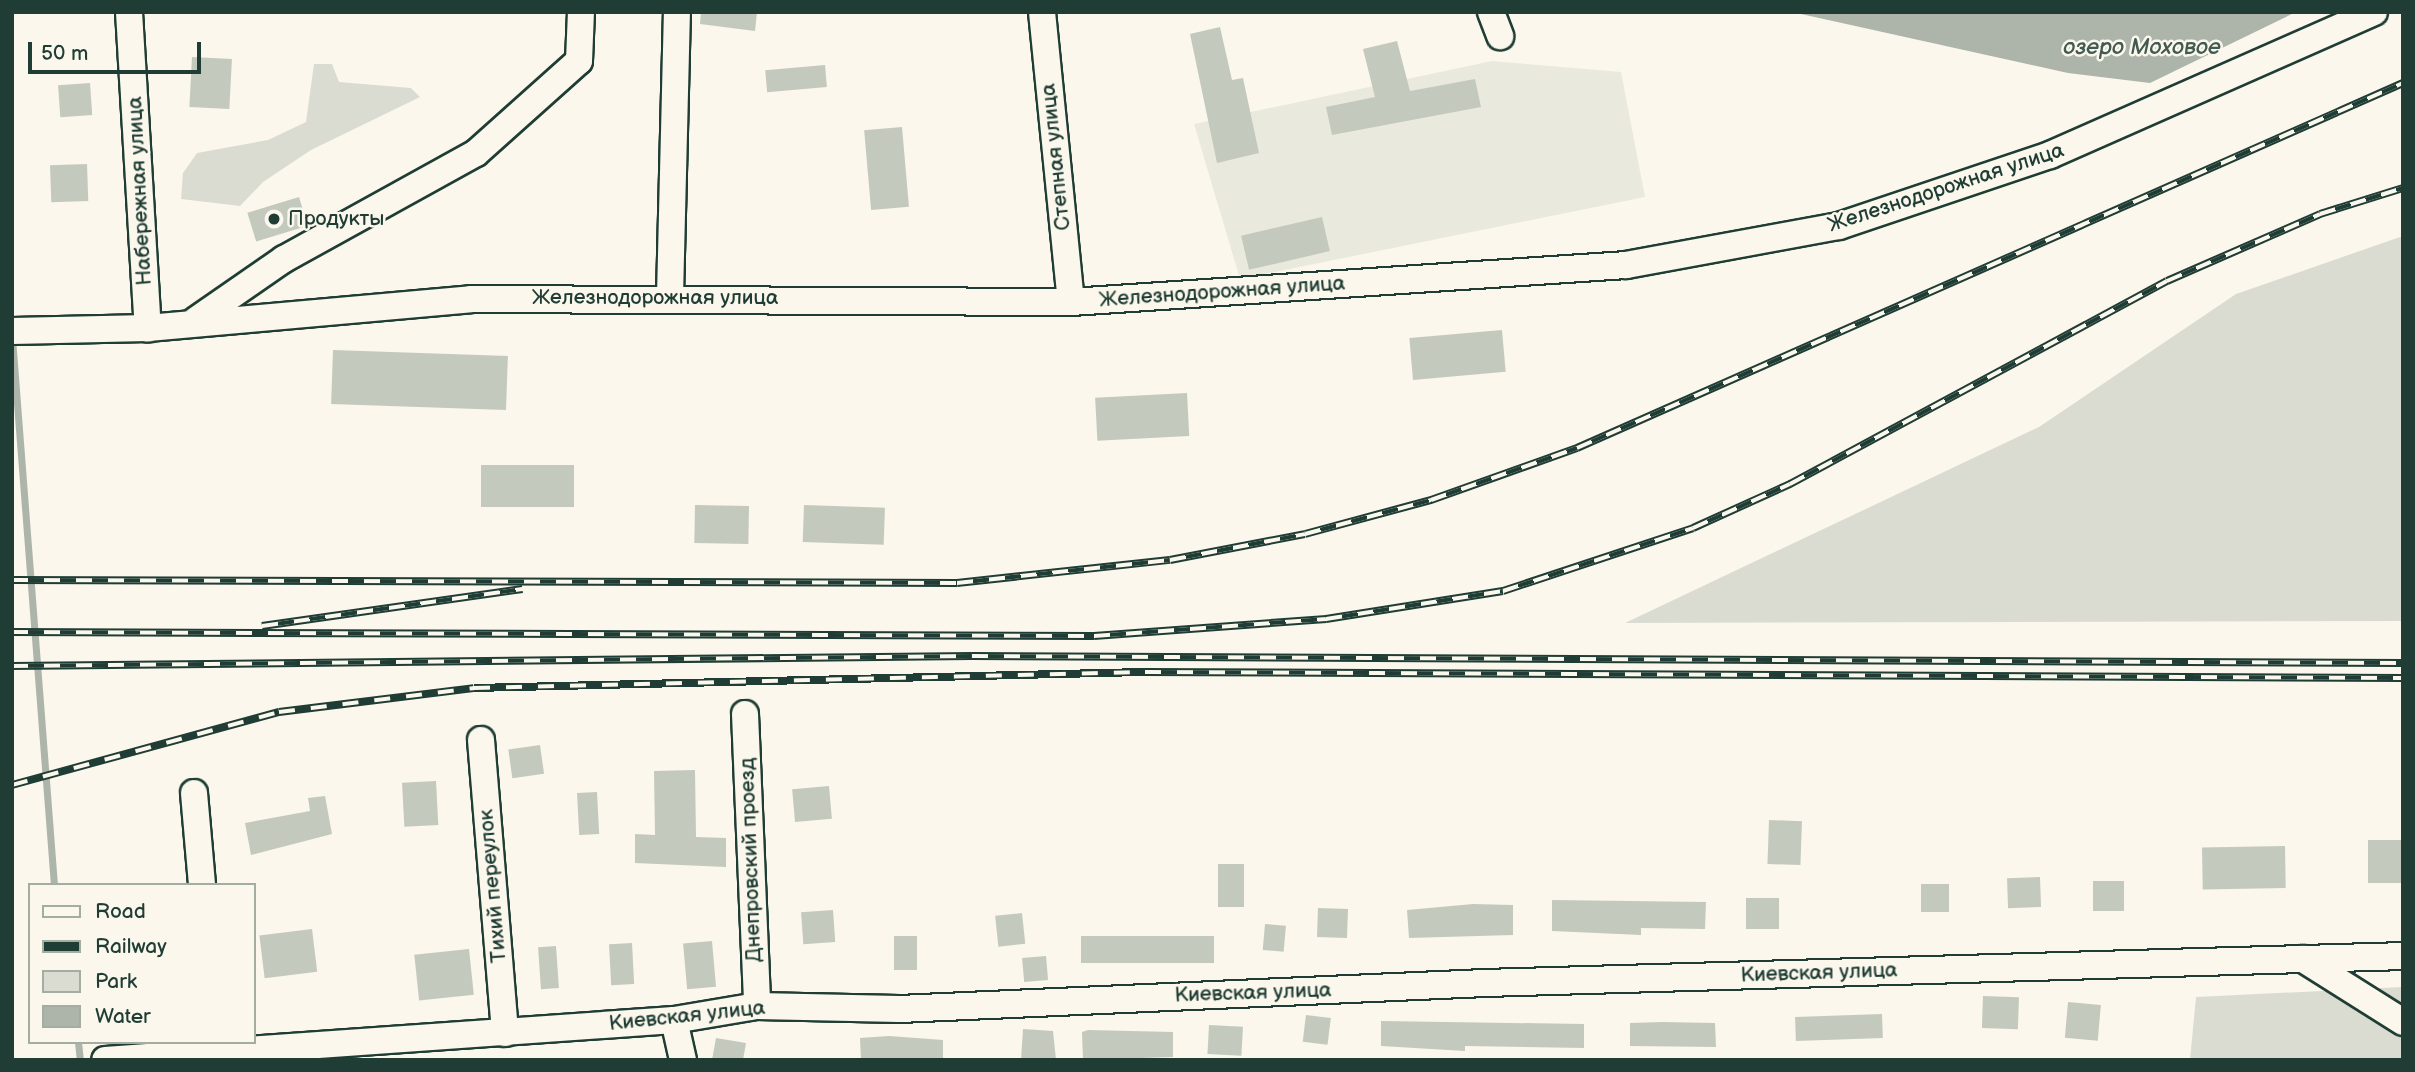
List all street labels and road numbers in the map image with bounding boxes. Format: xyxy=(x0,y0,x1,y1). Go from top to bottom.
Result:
street label: Степная улица xyxy=(1036,82,1076,232)
street label: Набережная улица xyxy=(122,96,158,286)
street label: Железнодорожная улица xyxy=(1825,138,2067,238)
street label: Железнодорожная улица xyxy=(1098,271,1346,313)
street label: Железнодорожная улица xyxy=(532,285,778,311)
street label: Днепровский проезд xyxy=(735,757,767,963)
street label: Тихий переулок xyxy=(474,808,512,964)
street label: Киевская улица xyxy=(1740,958,1898,988)
street label: Киевская улица xyxy=(1174,978,1332,1008)
street label: Киевская улица xyxy=(608,995,766,1037)

